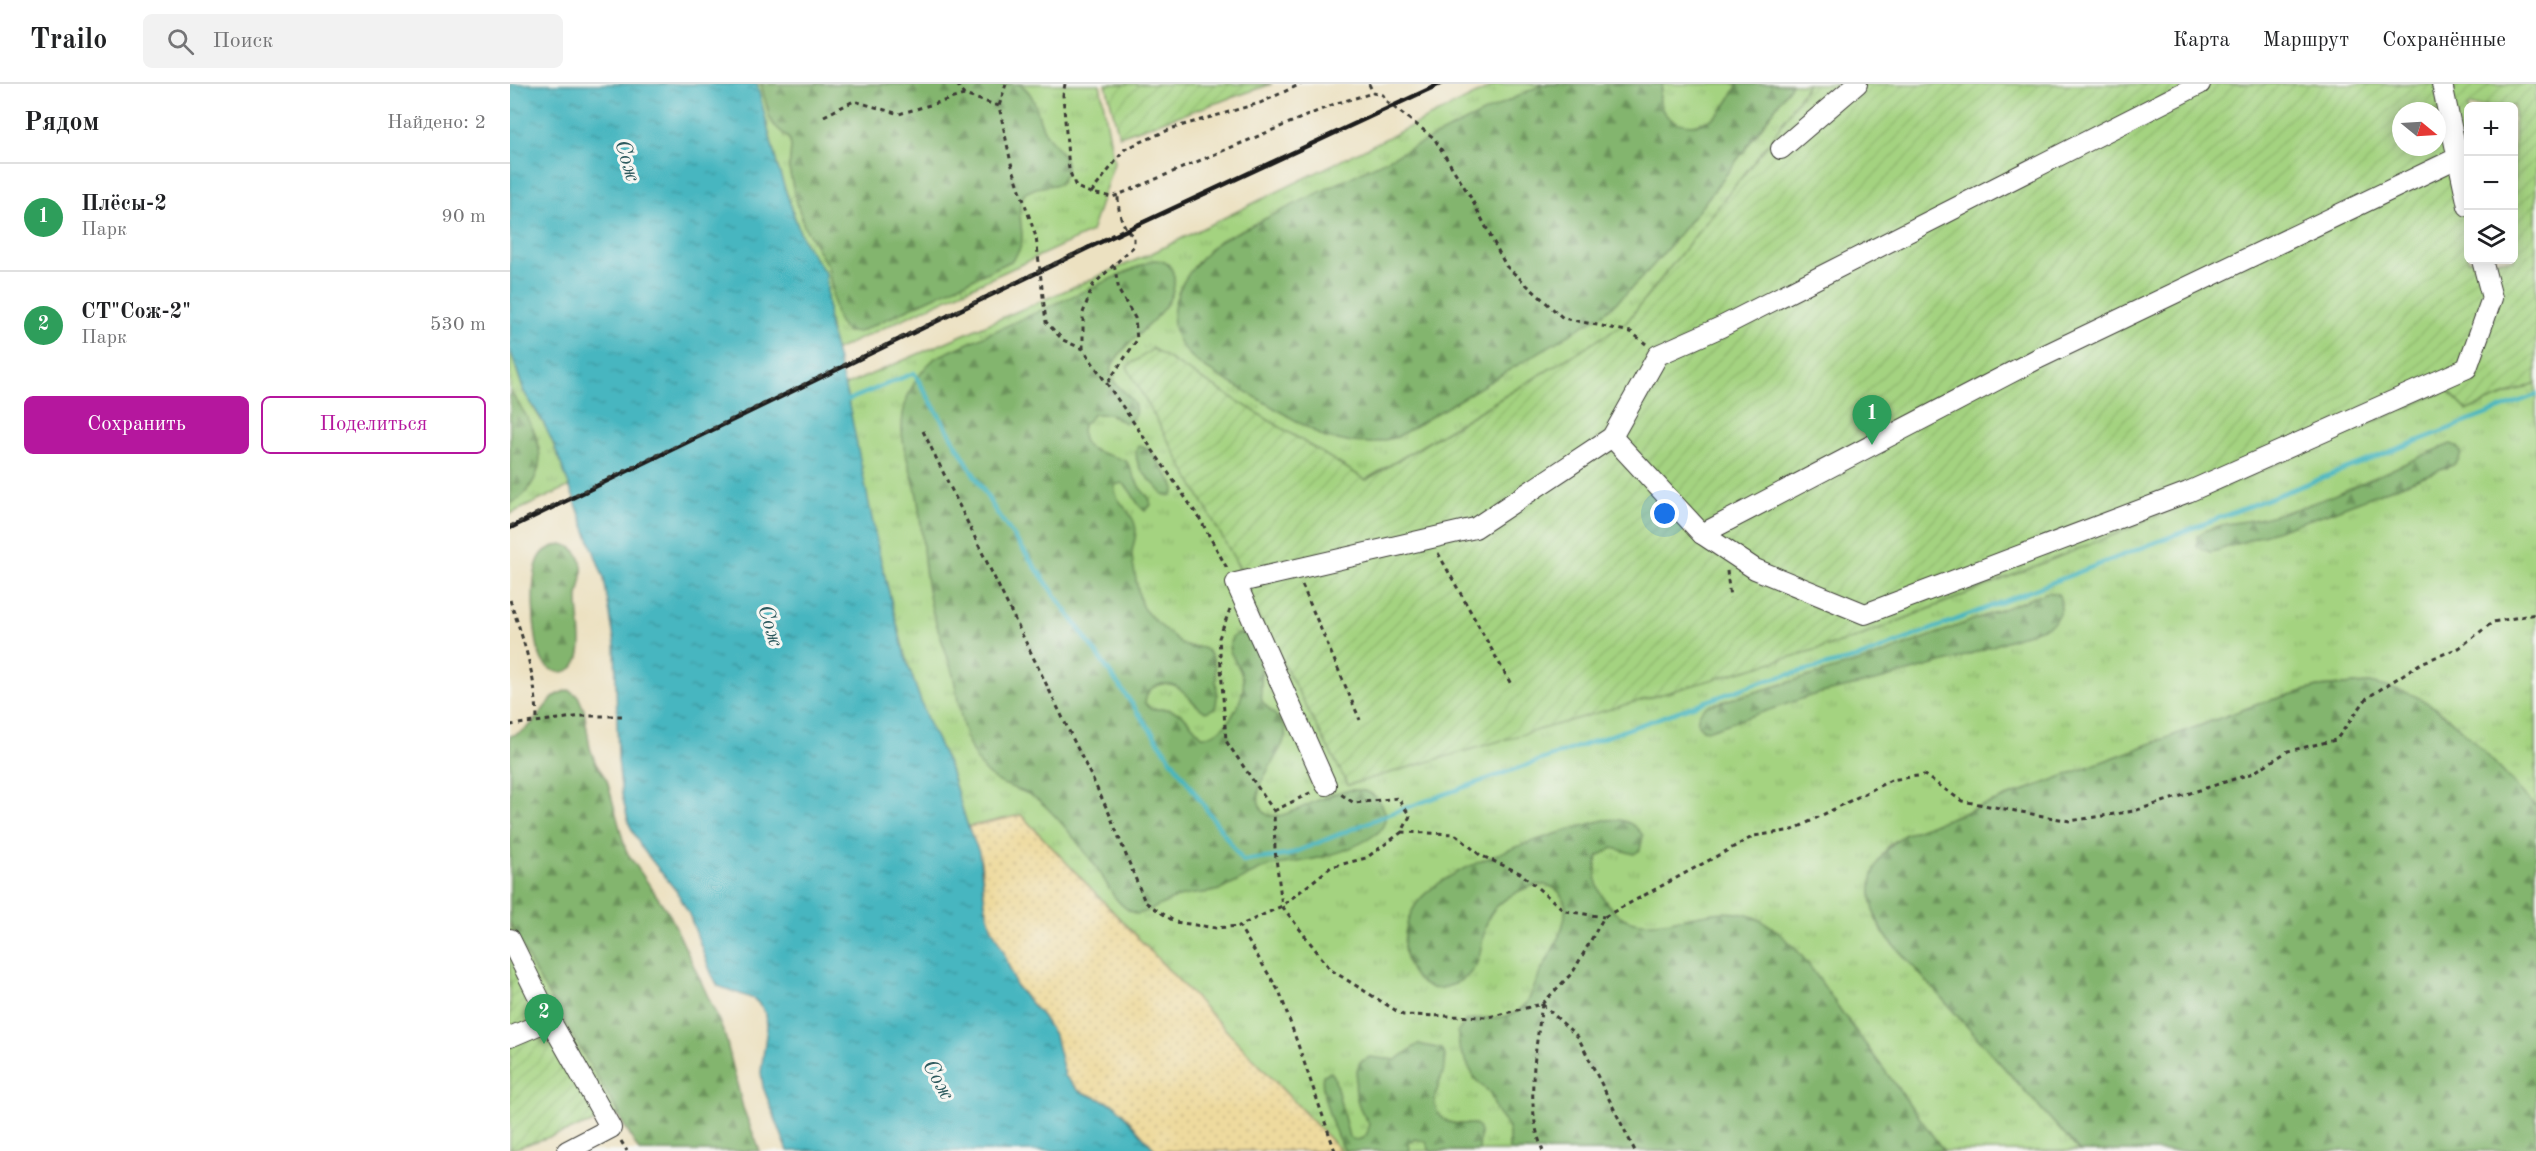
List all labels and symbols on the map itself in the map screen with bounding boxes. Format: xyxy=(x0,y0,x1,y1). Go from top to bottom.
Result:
north arrow xyxy=(2392,102,2446,156)
water label: Сож xyxy=(610,137,644,185)
pin: 1 xyxy=(1852,396,1892,445)
your location xyxy=(1650,499,1679,528)
water label: Сож xyxy=(753,602,787,650)
pin: 2 xyxy=(525,994,564,1044)
water label: Сож xyxy=(918,1056,958,1104)

